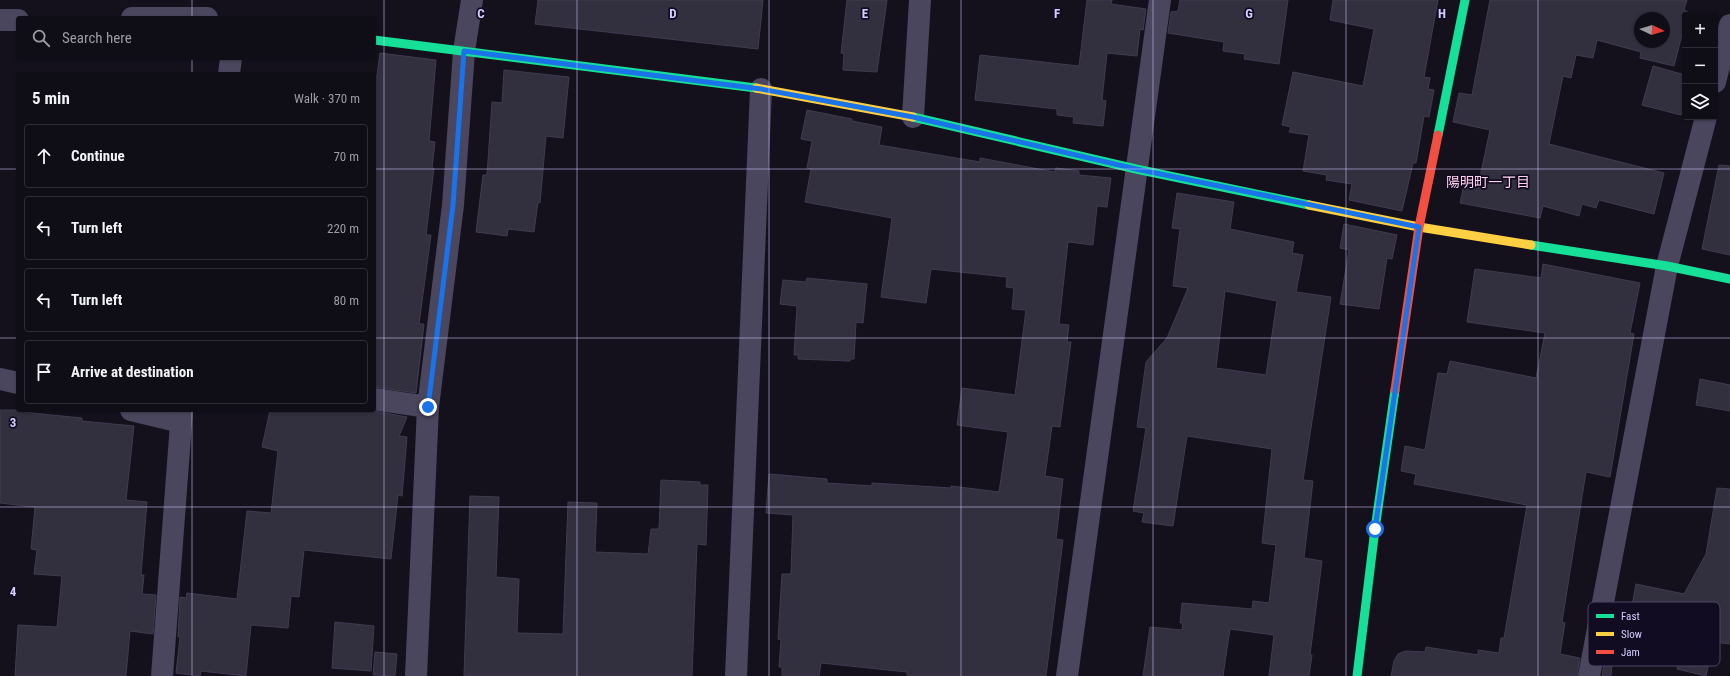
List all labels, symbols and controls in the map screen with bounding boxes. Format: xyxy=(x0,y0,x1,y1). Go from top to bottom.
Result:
text: C xyxy=(477,6,485,21)
text: D xyxy=(669,6,677,21)
text: E xyxy=(862,6,869,21)
text: F xyxy=(1054,6,1060,21)
text: G xyxy=(1245,6,1253,21)
text: H xyxy=(1438,6,1446,21)
north arrow xyxy=(1634,12,1670,48)
map controls xyxy=(1682,12,1718,120)
button: + xyxy=(1682,12,1718,48)
search box xyxy=(16,16,376,60)
icon: search xyxy=(30,27,52,49)
text: Search here xyxy=(62,29,132,47)
button: − xyxy=(1682,48,1718,84)
button: layers xyxy=(1682,84,1718,120)
text: 5 min xyxy=(32,88,70,108)
text: Walk · 370 m xyxy=(294,91,360,106)
icon: ahead xyxy=(33,145,55,167)
text: Continue xyxy=(71,147,125,165)
text: 70 m xyxy=(333,149,359,164)
district label: 陽明町一丁目 xyxy=(1446,174,1530,190)
icon: left xyxy=(33,217,55,239)
text: Turn left xyxy=(71,219,122,237)
text: 220 m xyxy=(327,221,359,236)
icon: left xyxy=(33,289,55,311)
text: Turn left xyxy=(71,291,122,309)
text: 80 m xyxy=(333,293,359,308)
icon: arrive xyxy=(33,361,55,383)
text: Arrive at destination xyxy=(71,363,194,381)
route end xyxy=(419,398,437,416)
text: 3 xyxy=(10,415,16,430)
route start xyxy=(1366,520,1384,538)
text: 4 xyxy=(10,584,17,599)
legend xyxy=(1588,602,1720,666)
text: Fast xyxy=(1621,610,1640,623)
text: Slow xyxy=(1621,628,1642,641)
text: Jam xyxy=(1621,646,1640,659)

